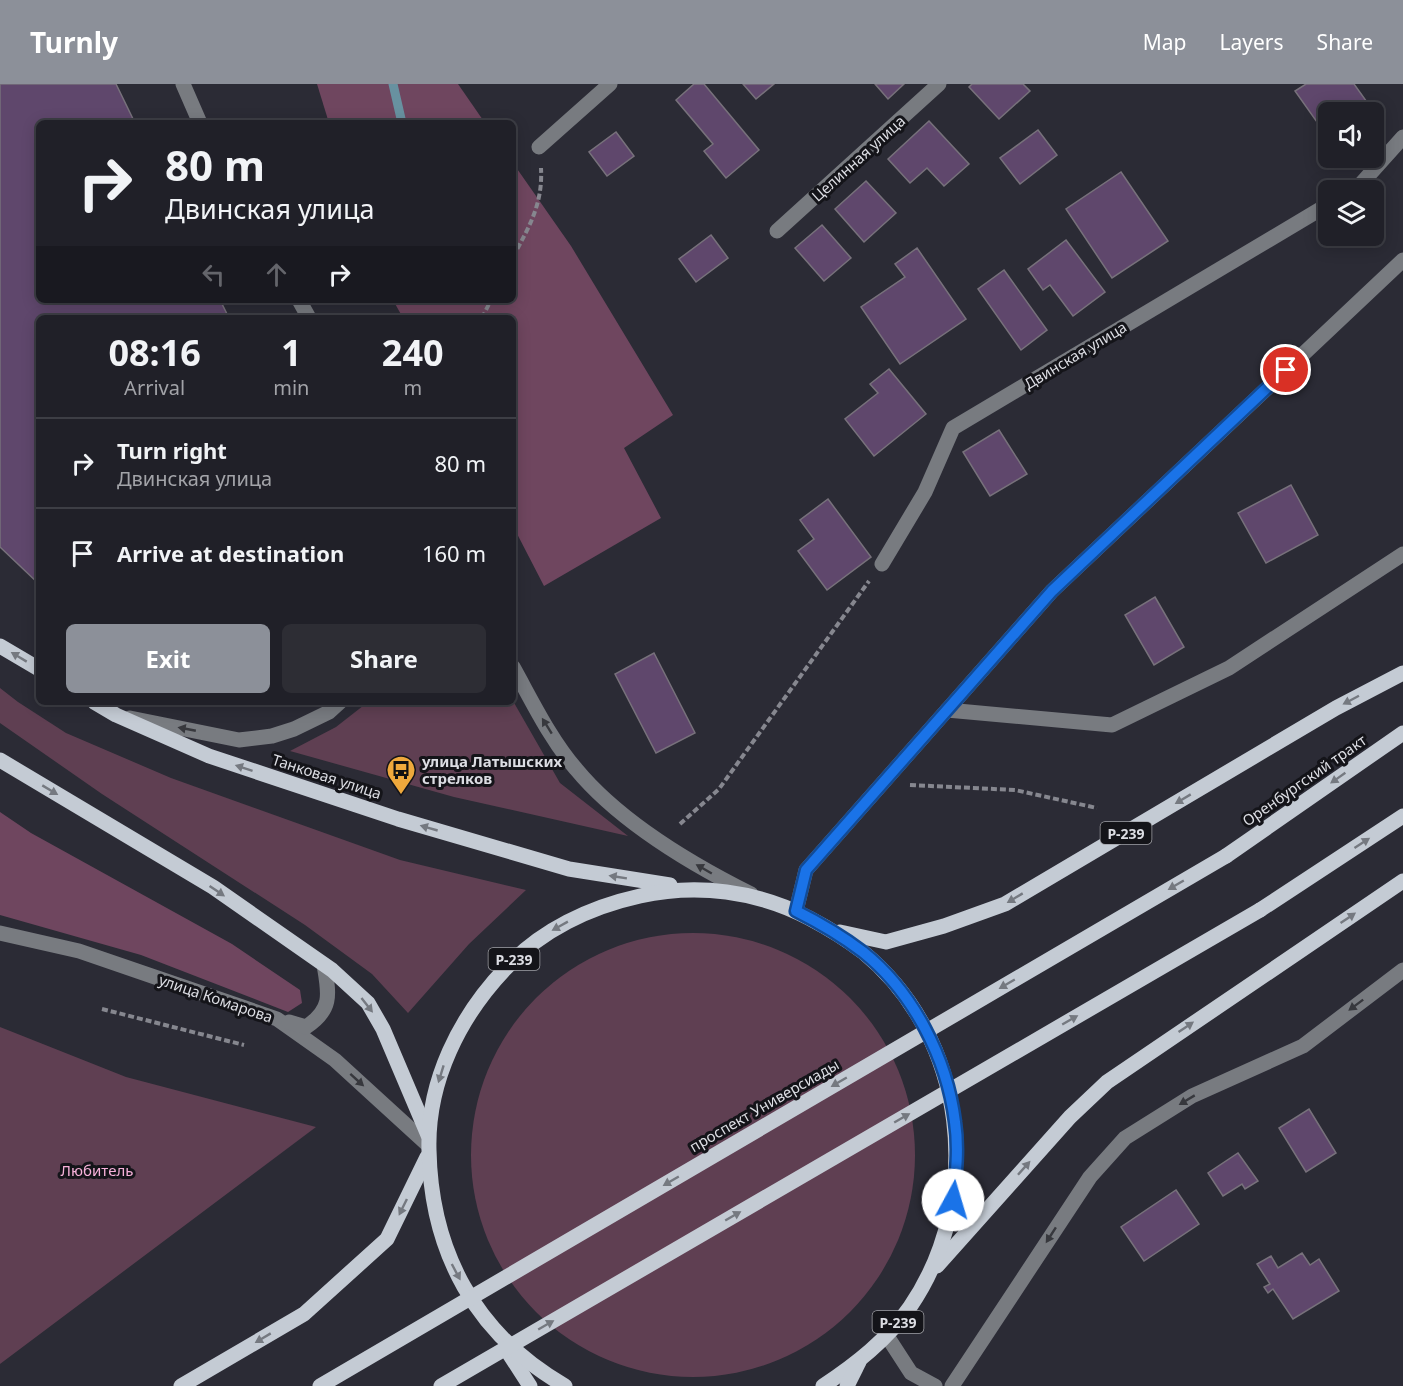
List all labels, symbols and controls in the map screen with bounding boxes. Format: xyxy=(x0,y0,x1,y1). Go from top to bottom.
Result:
text: Turnly xyxy=(30,23,118,61)
text: Map xyxy=(1143,28,1187,56)
text: Layers xyxy=(1220,28,1284,56)
text: Share xyxy=(1317,28,1373,56)
map controls xyxy=(1318,102,1384,246)
button: sound xyxy=(1318,102,1384,168)
street label: Целинная улица xyxy=(807,111,909,205)
text: 80 m xyxy=(165,136,265,193)
icon: right xyxy=(66,144,144,222)
button: layers xyxy=(1318,180,1384,246)
text: Двинская улица xyxy=(165,190,375,227)
icon: left xyxy=(197,258,230,291)
icon: ahead xyxy=(260,258,293,291)
icon: right xyxy=(323,258,356,291)
street label: Двинская улица xyxy=(1020,316,1130,394)
text: 08:16 xyxy=(108,328,201,377)
text: 1 xyxy=(281,328,302,377)
text: 240 xyxy=(382,328,444,377)
pin xyxy=(1260,344,1311,395)
icon: arrive xyxy=(1269,353,1302,386)
text: Arrival xyxy=(124,374,185,401)
text: min xyxy=(273,374,309,401)
text: m xyxy=(403,374,422,401)
text: Turn right xyxy=(117,435,227,465)
icon: right xyxy=(66,447,99,480)
text: 80 m xyxy=(435,448,486,478)
text: Двинская улица xyxy=(117,465,272,492)
icon: arrive xyxy=(66,537,99,570)
text: Arrive at destination xyxy=(117,538,344,568)
text: 160 m xyxy=(422,538,486,568)
button: Exit xyxy=(66,624,270,693)
button: Share xyxy=(282,624,486,693)
one-way arrow xyxy=(11,652,27,663)
one-way arrow xyxy=(1342,695,1359,705)
one-way arrow xyxy=(541,717,552,734)
one-way arrow xyxy=(177,724,196,733)
street label: Оренбургский тракт xyxy=(1238,730,1370,830)
street label: Танковая улица xyxy=(270,749,384,803)
place label: улица Латышских стрелков xyxy=(421,751,563,788)
bus stop icon: улица Латышских стрелков xyxy=(385,754,417,796)
one-way arrow xyxy=(235,762,253,772)
one-way arrow xyxy=(1330,772,1346,784)
one-way arrow xyxy=(42,784,58,795)
one-way arrow xyxy=(1175,793,1191,804)
road number: Р-239 xyxy=(1100,822,1152,844)
one-way arrow xyxy=(420,823,438,832)
one-way arrow xyxy=(1353,837,1369,849)
one-way arrow xyxy=(696,864,712,875)
one-way arrow xyxy=(608,872,627,881)
one-way arrow xyxy=(1167,880,1184,890)
one-way arrow xyxy=(209,885,225,896)
one-way arrow xyxy=(1007,893,1023,904)
one-way arrow xyxy=(1340,913,1356,924)
one-way arrow xyxy=(551,921,568,931)
road number: Р-239 xyxy=(488,948,540,970)
street label: улица Комарова xyxy=(156,969,276,1027)
one-way arrow xyxy=(999,978,1015,989)
one-way arrow xyxy=(360,997,373,1013)
one-way arrow xyxy=(1349,999,1364,1011)
one-way arrow xyxy=(1062,1015,1078,1026)
one-way arrow xyxy=(1178,1022,1194,1033)
street label: проспект Универсиады xyxy=(686,1054,842,1156)
one-way arrow xyxy=(436,1065,445,1083)
one-way arrow xyxy=(349,1073,364,1086)
one-way arrow xyxy=(831,1077,847,1088)
one-way arrow xyxy=(1179,1094,1195,1105)
one-way arrow xyxy=(893,1114,910,1124)
park label: Любитель xyxy=(61,1160,133,1180)
one-way arrow xyxy=(1017,1161,1030,1176)
position arrow xyxy=(921,1168,985,1232)
one-way arrow xyxy=(663,1175,679,1186)
one-way arrow xyxy=(398,1199,407,1216)
one-way arrow xyxy=(725,1211,741,1222)
one-way arrow xyxy=(1046,1227,1057,1243)
one-way arrow xyxy=(451,1264,461,1281)
road number: Р-239 xyxy=(872,1311,924,1333)
one-way arrow xyxy=(538,1320,555,1330)
one-way arrow xyxy=(254,1333,271,1343)

